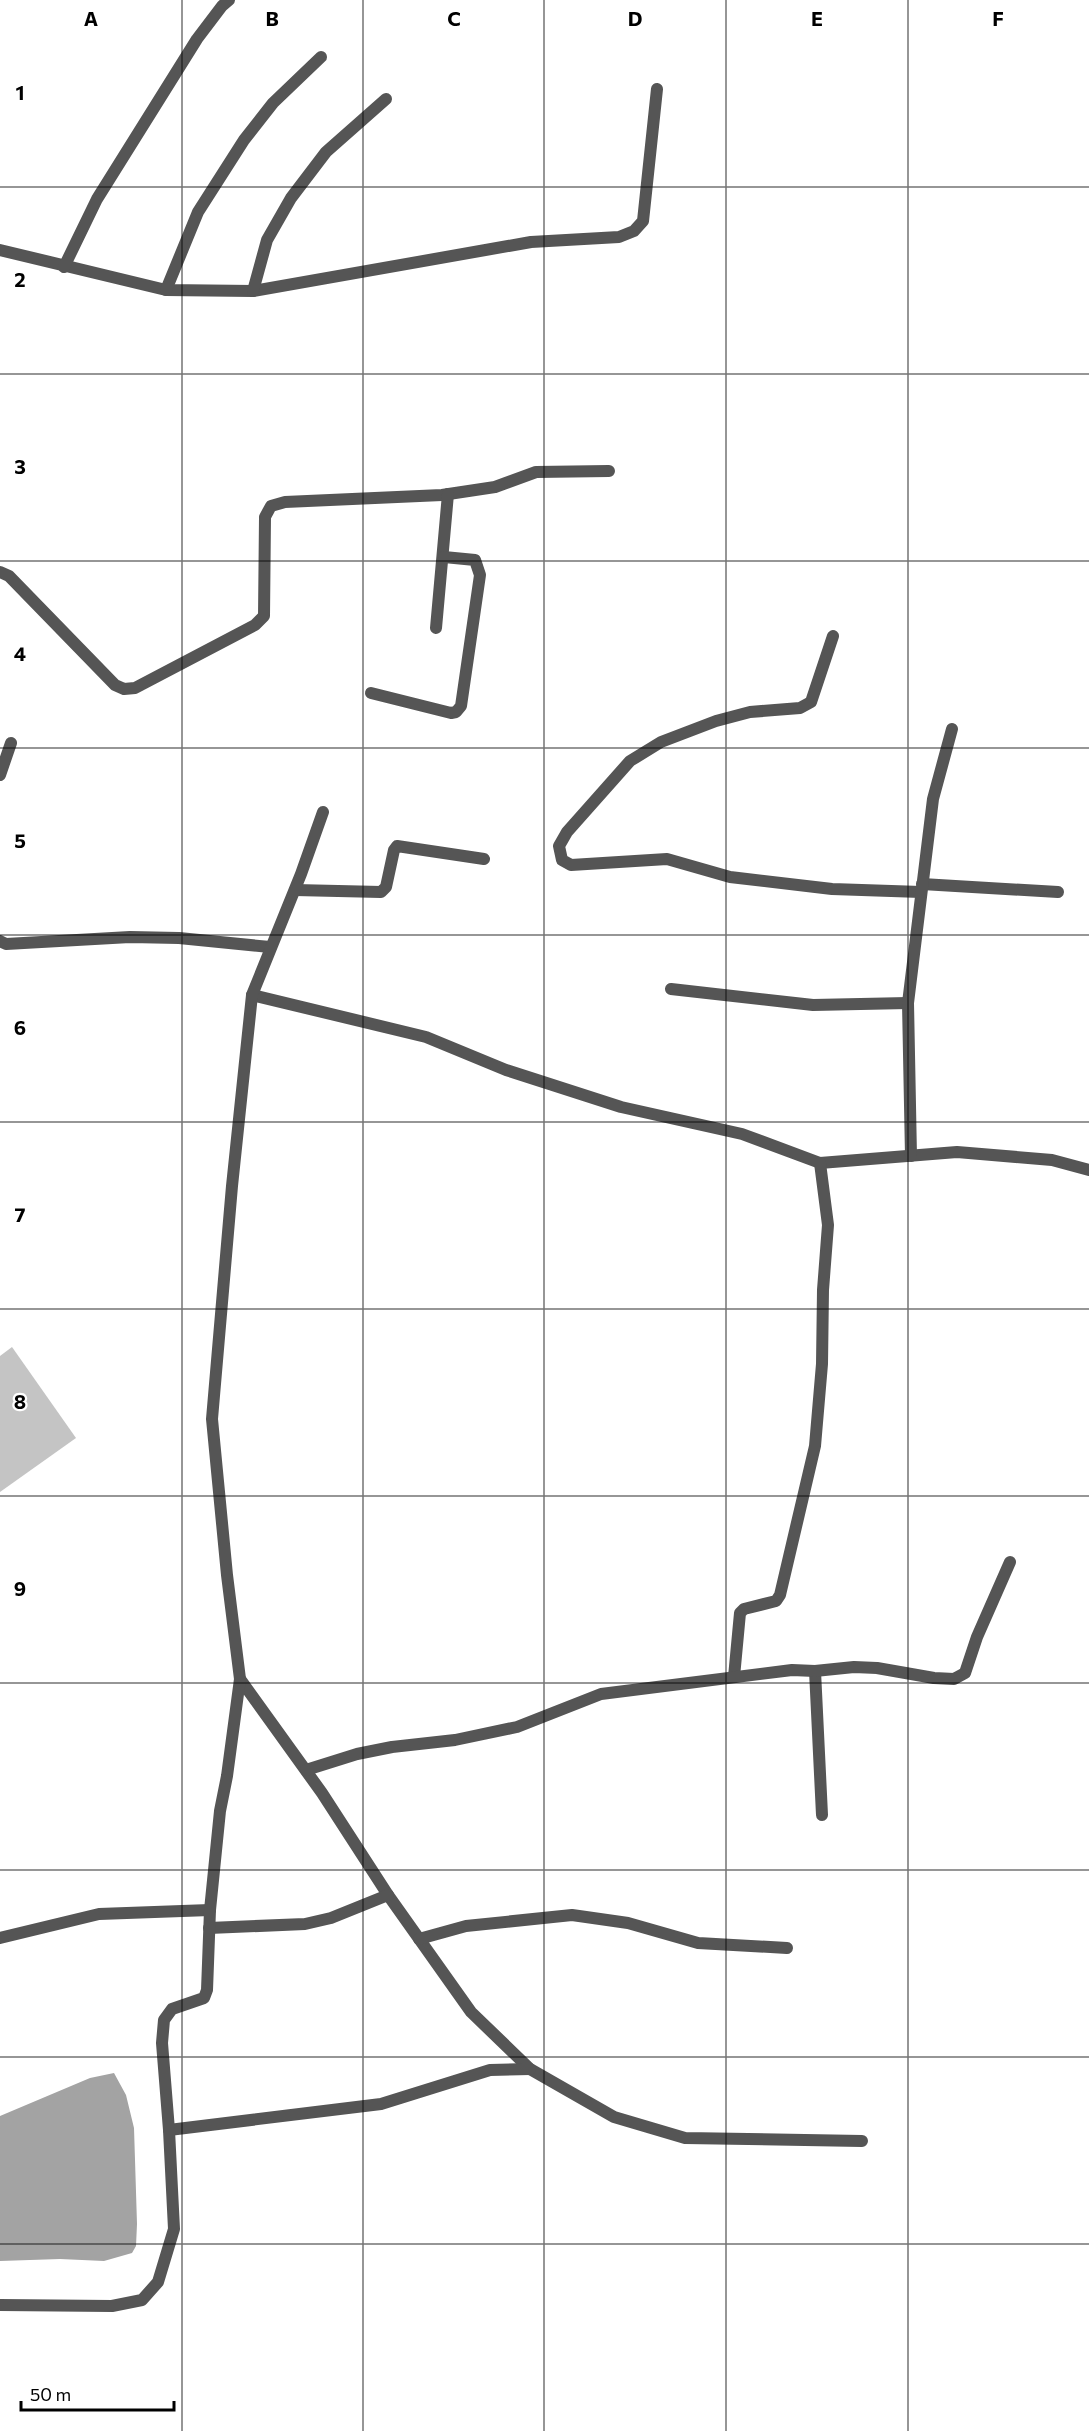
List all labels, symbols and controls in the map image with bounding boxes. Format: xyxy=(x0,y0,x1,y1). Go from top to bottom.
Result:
text: A xyxy=(84,6,98,30)
text: B xyxy=(265,6,279,30)
text: C xyxy=(447,6,461,30)
text: D xyxy=(628,6,642,30)
text: E xyxy=(811,6,823,30)
text: F xyxy=(992,6,1004,30)
text: 1 xyxy=(15,80,25,104)
text: 2 xyxy=(14,267,26,291)
text: 3 xyxy=(14,454,26,478)
text: 4 xyxy=(14,641,26,665)
text: 5 xyxy=(14,828,26,852)
text: 6 xyxy=(14,1015,26,1039)
text: 7 xyxy=(15,1202,26,1226)
text: 8 xyxy=(14,1389,26,1413)
text: 9 xyxy=(14,1576,26,1600)
scale bar xyxy=(21,2374,174,2412)
text: 50 m xyxy=(30,2383,71,2405)

